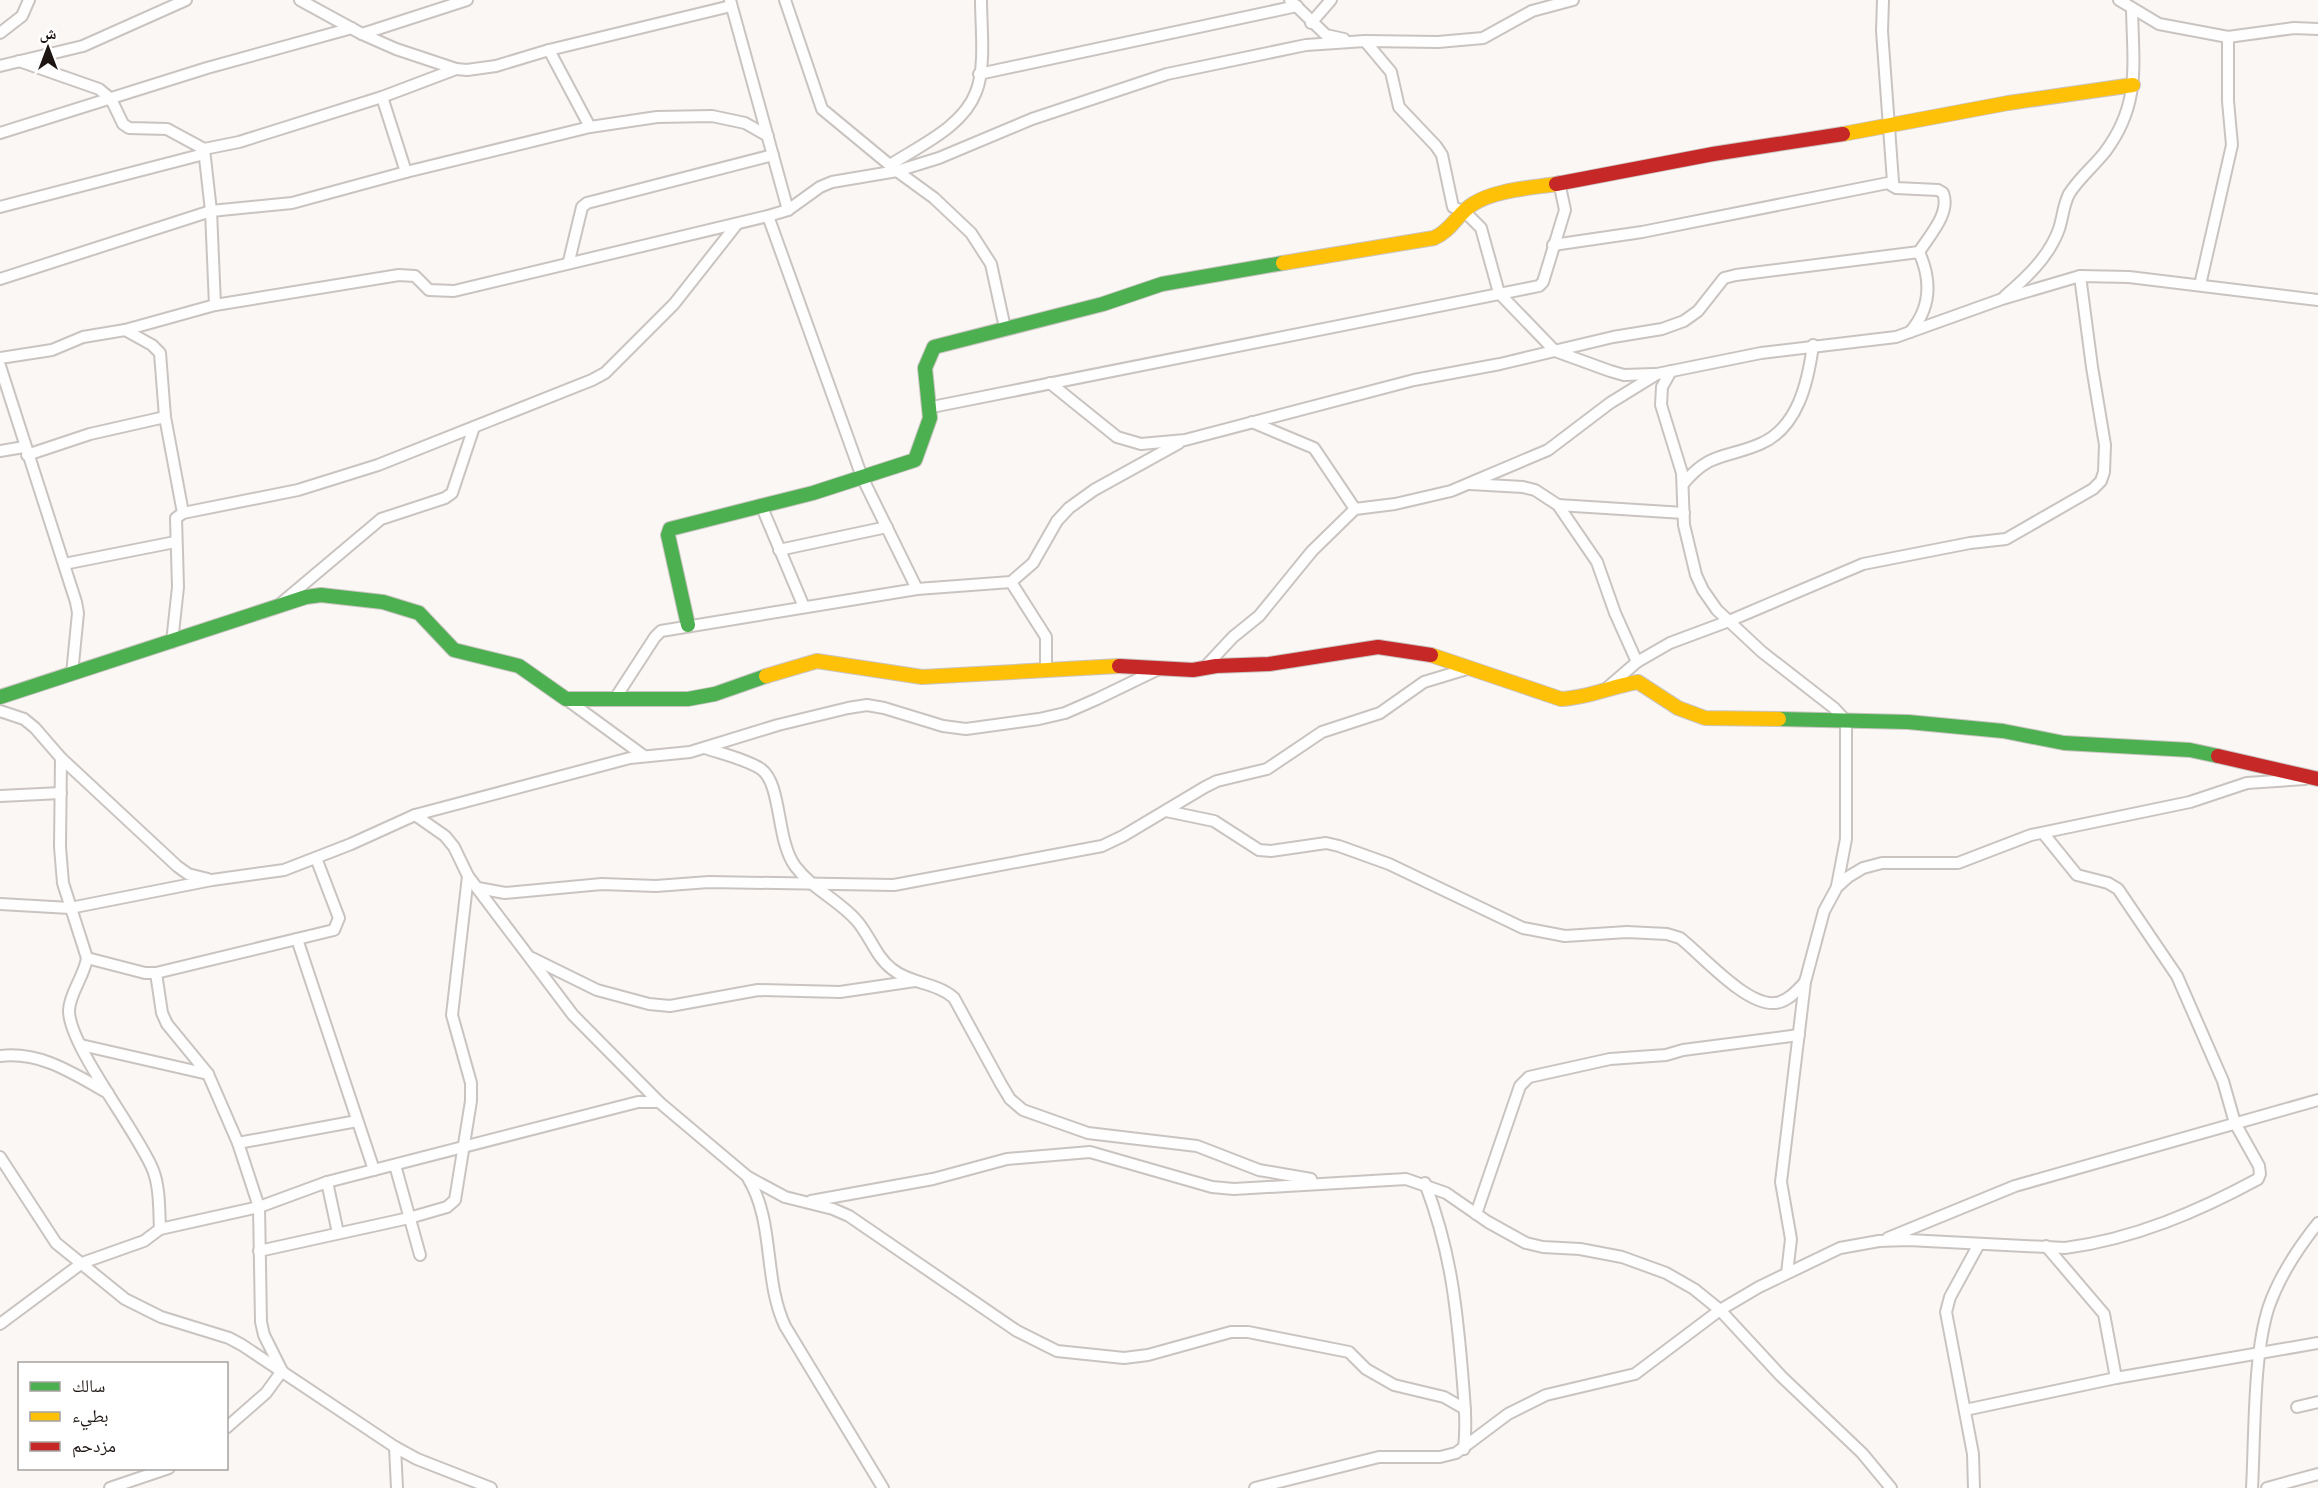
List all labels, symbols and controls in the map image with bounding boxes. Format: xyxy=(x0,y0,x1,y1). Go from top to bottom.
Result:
north arrow xyxy=(18,18,78,78)
text: ش xyxy=(40,25,57,44)
legend xyxy=(18,1362,228,1470)
text: سالك xyxy=(72,1376,105,1397)
text: بطيء xyxy=(72,1406,109,1431)
text: مزدحم xyxy=(72,1436,116,1458)

